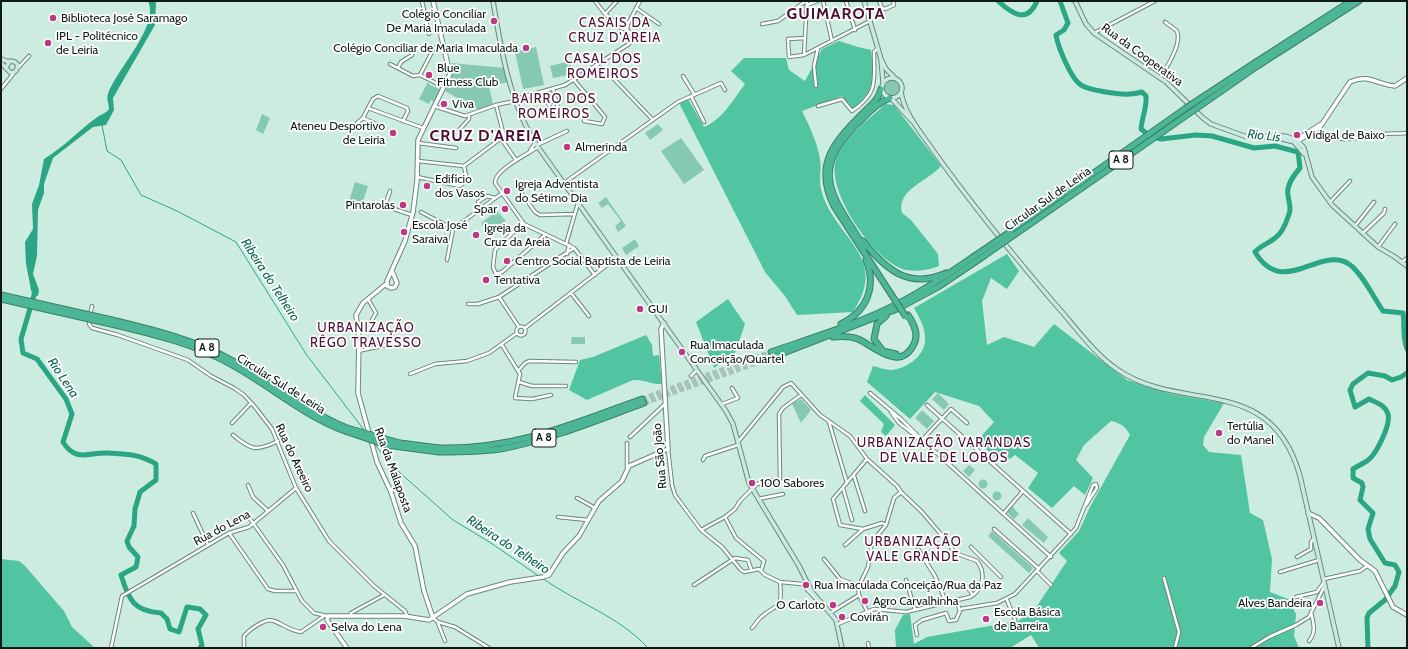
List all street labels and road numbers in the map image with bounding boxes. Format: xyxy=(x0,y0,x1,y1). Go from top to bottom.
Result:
street label: Rua da Cooperativa xyxy=(1098,20,1186,90)
road number: A 8 xyxy=(1109,151,1133,169)
street label: Circular Sul de Leiria xyxy=(1002,164,1094,234)
road number: A 8 xyxy=(195,339,219,357)
street label: Circular Sul de Leiria xyxy=(234,351,328,417)
street label: Rua do Areeiro xyxy=(272,421,316,495)
street label: Rua São João xyxy=(650,423,670,489)
street label: Rua da Malaposta xyxy=(371,426,415,514)
road number: A 8 xyxy=(532,429,556,447)
street label: Rua do Lena xyxy=(191,507,253,549)

